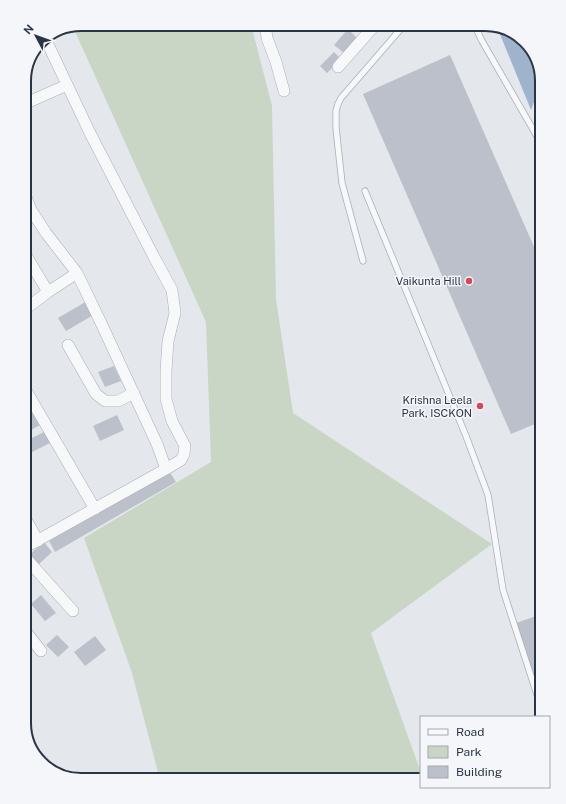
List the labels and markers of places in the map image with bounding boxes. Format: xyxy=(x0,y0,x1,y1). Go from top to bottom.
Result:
place label: Vaikunta Hill xyxy=(396,275,461,287)
marker: Vaikunta Hill xyxy=(464,276,474,286)
place label: Krishna Leela Park, ISCKON xyxy=(402,394,472,419)
marker: Krishna Leela Park, ISCKON xyxy=(475,401,485,411)

